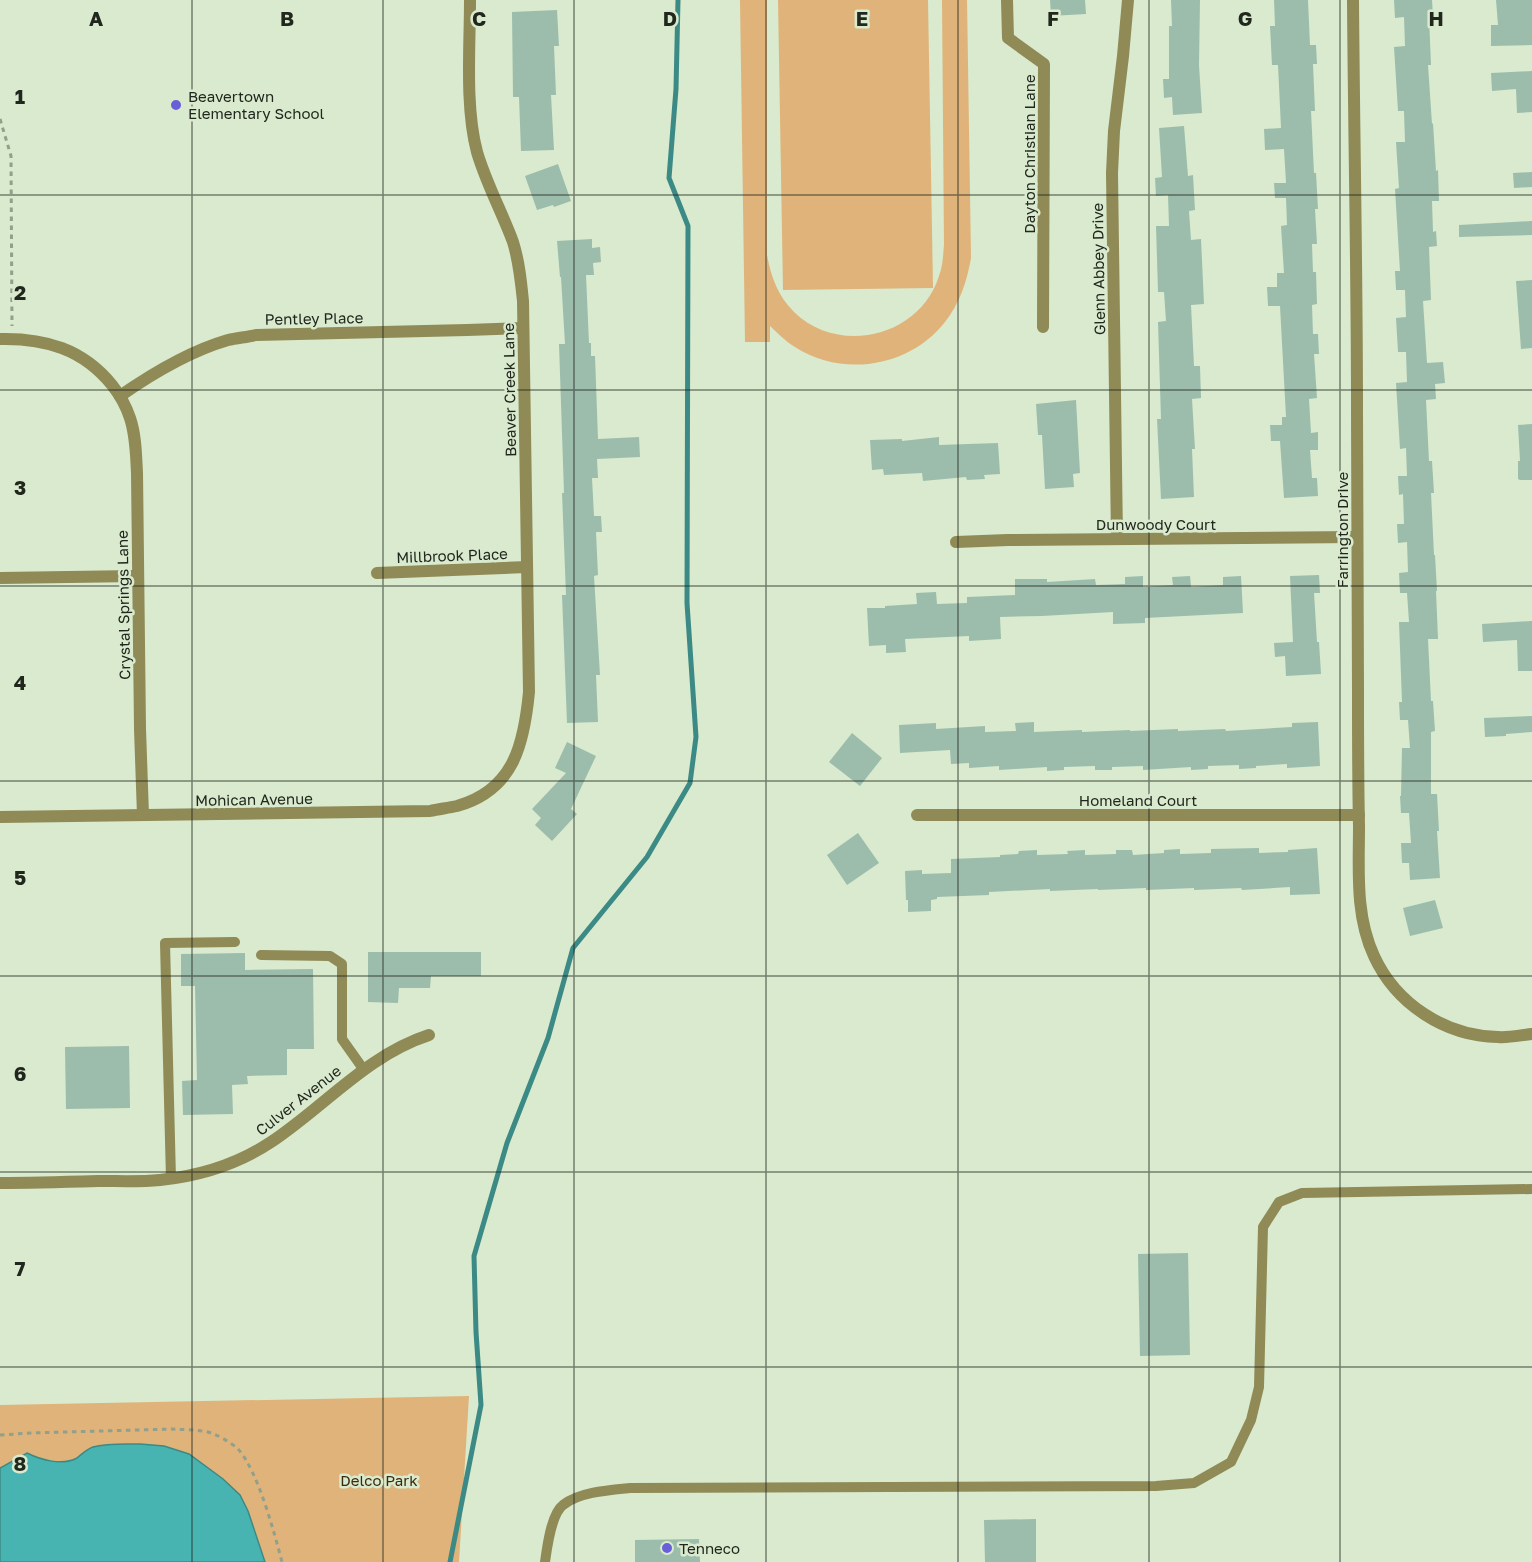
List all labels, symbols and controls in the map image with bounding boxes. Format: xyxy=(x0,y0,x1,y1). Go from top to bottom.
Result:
text: A xyxy=(89,6,103,30)
text: B xyxy=(280,6,294,30)
text: C xyxy=(472,6,486,30)
text: D xyxy=(663,6,677,30)
text: E xyxy=(856,6,868,30)
text: F xyxy=(1047,6,1059,30)
text: G xyxy=(1238,6,1252,30)
text: H xyxy=(1428,6,1444,30)
street label: Dayton Christian Lane xyxy=(1020,74,1038,234)
text: 1 xyxy=(15,84,25,108)
place label: Beavertown Elementary School xyxy=(188,87,324,122)
marker: Beavertown Elementary School xyxy=(169,98,183,112)
street label: Glenn Abbey Drive xyxy=(1088,202,1108,335)
text: 2 xyxy=(14,280,26,304)
street label: Pentley Place xyxy=(265,308,364,328)
street label: Beaver Creek Lane xyxy=(499,323,519,457)
street label: Farrington Drive xyxy=(1333,471,1351,588)
text: 3 xyxy=(14,475,26,499)
street label: Dunwoody Court xyxy=(1096,515,1216,533)
street label: Crystal Springs Lane xyxy=(113,530,133,680)
street label: Millbrook Place xyxy=(396,544,508,566)
text: 4 xyxy=(14,670,26,694)
street label: Mohican Avenue xyxy=(195,789,313,809)
street label: Homeland Court xyxy=(1079,791,1197,809)
text: 5 xyxy=(14,865,26,889)
text: 6 xyxy=(14,1061,26,1085)
street label: Culver Avenue xyxy=(252,1061,344,1139)
text: 7 xyxy=(15,1256,26,1280)
text: 8 xyxy=(14,1451,26,1475)
park label: Delco Park xyxy=(340,1471,418,1489)
place label: Tenneco xyxy=(679,1539,740,1557)
marker: Tenneco xyxy=(660,1541,674,1555)

